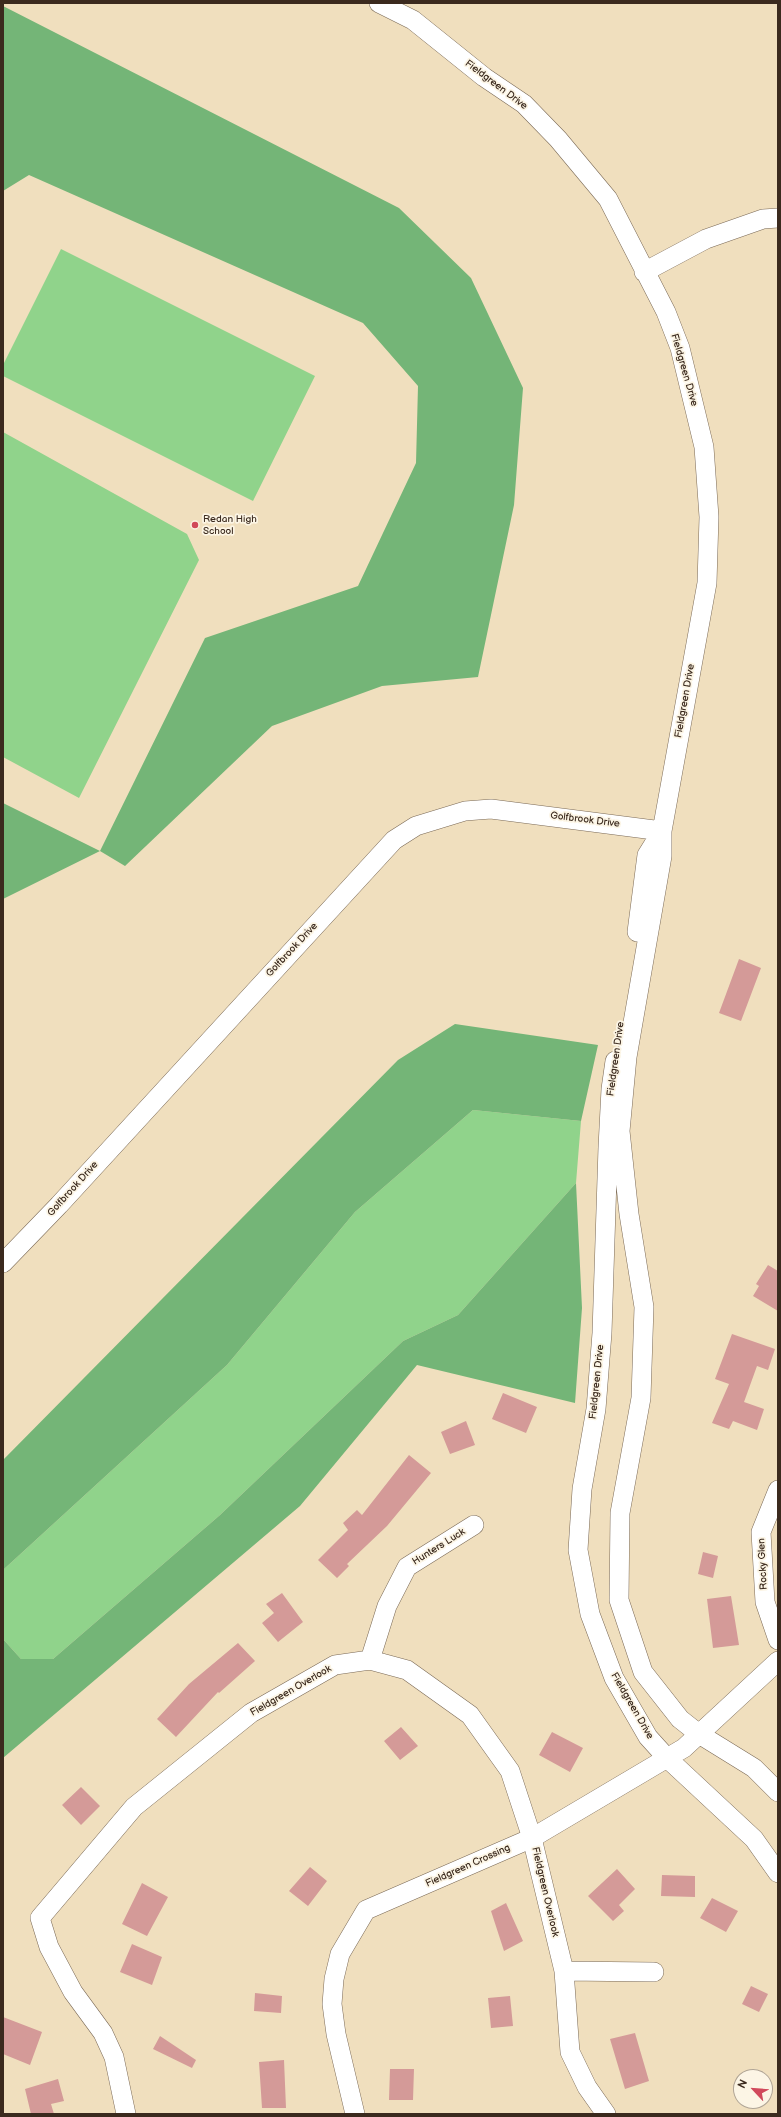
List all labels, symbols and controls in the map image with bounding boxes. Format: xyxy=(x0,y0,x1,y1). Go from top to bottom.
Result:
street label: Fieldgreen Drive xyxy=(462,58,530,112)
street label: Fieldgreen Drive xyxy=(668,332,700,408)
place label: Redan High School xyxy=(203,513,257,536)
marker: Redan High School xyxy=(190,520,200,530)
street label: Fieldgreen Drive xyxy=(673,663,697,739)
street label: Golfbrook Drive xyxy=(550,810,620,830)
street label: Golfbrook Drive xyxy=(264,920,320,980)
street label: Fieldgreen Drive xyxy=(605,1021,627,1097)
street label: Golfbrook Drive xyxy=(45,1159,101,1219)
street label: Fieldgreen Drive xyxy=(587,1344,607,1420)
street label: Hunters Luck xyxy=(410,1526,468,1568)
street label: Rocky Glen xyxy=(756,1538,770,1590)
street label: Fieldgreen Overlook xyxy=(248,1663,334,1719)
street label: Fieldgreen Drive xyxy=(608,1671,656,1741)
street label: Fieldgreen Crossing xyxy=(424,1842,512,1890)
street label: Fieldgreen Overlook xyxy=(529,1846,561,1938)
north arrow xyxy=(733,2069,773,2109)
text: N xyxy=(735,2077,750,2091)

